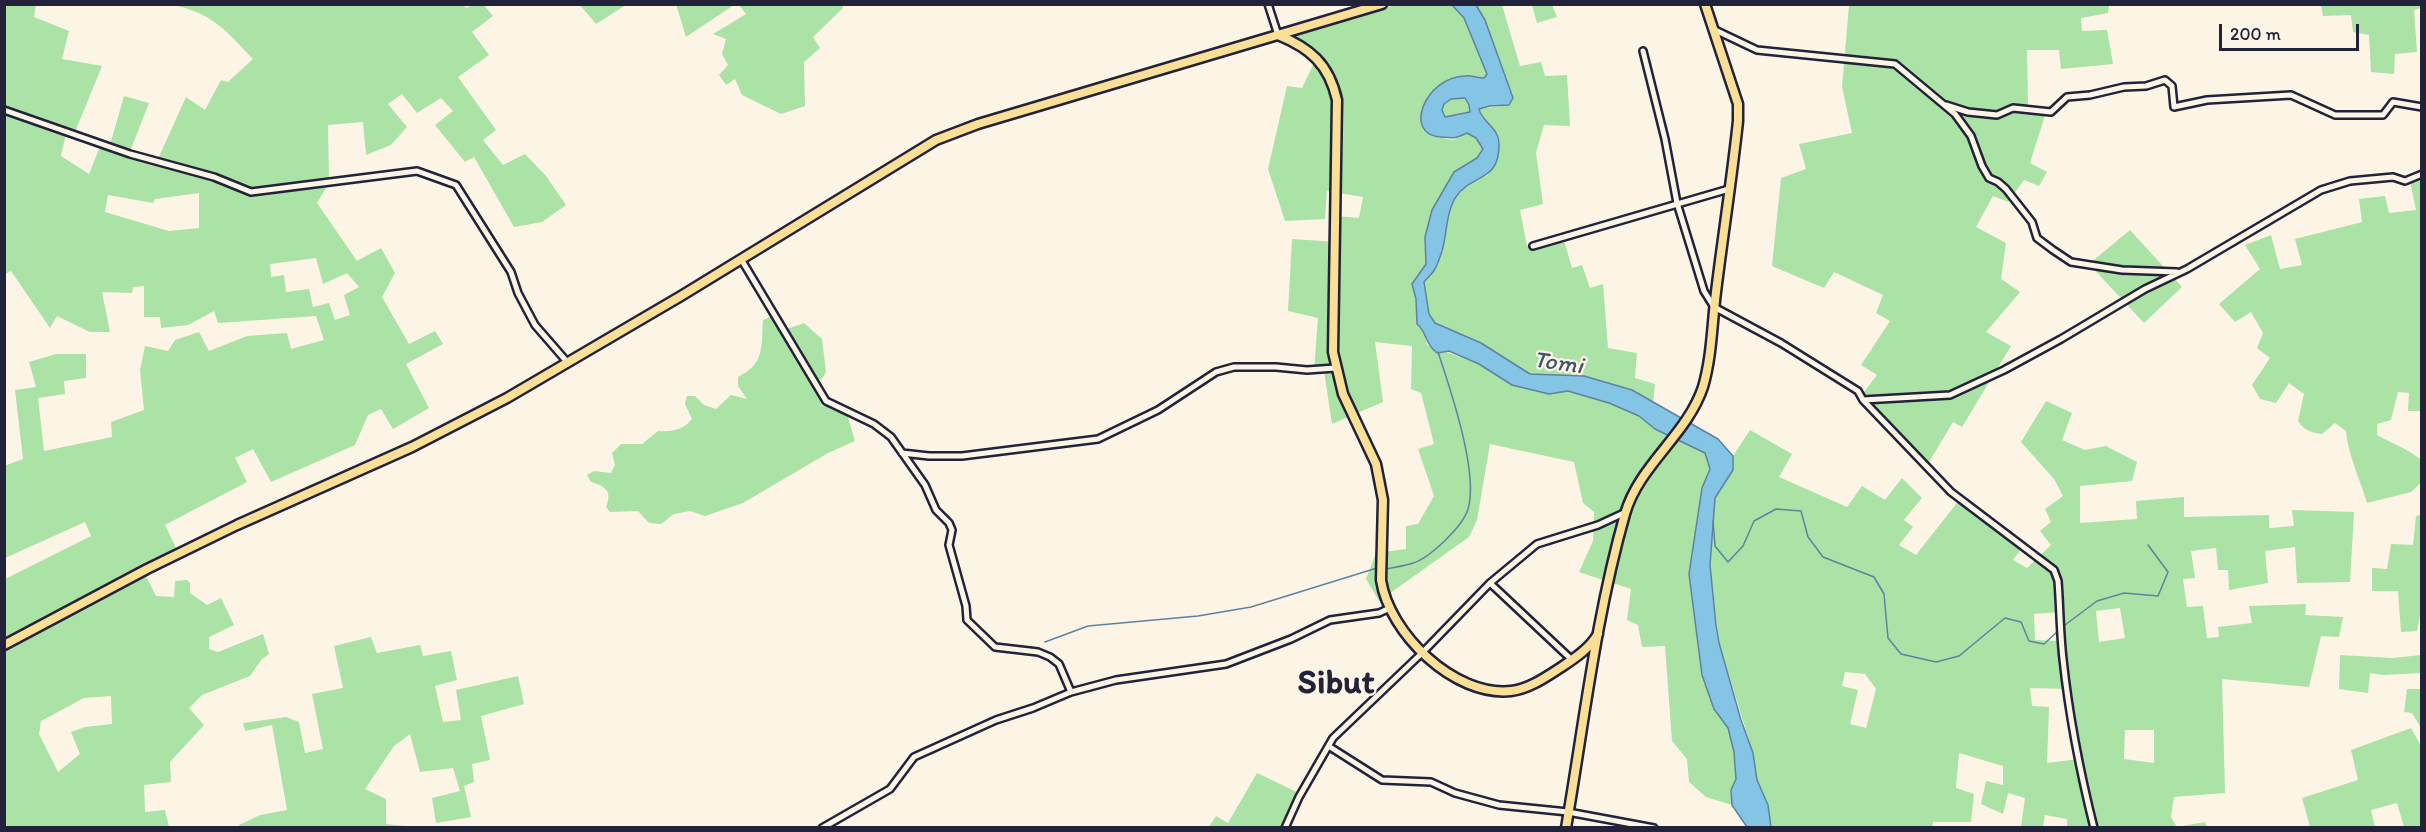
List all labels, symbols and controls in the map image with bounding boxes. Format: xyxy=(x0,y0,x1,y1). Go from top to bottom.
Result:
scale bar xyxy=(2222,12,2362,50)
text: 200 m xyxy=(2230,23,2281,45)
water label: Tomi xyxy=(1531,346,1585,382)
district label: Sibut xyxy=(1298,664,1374,704)

